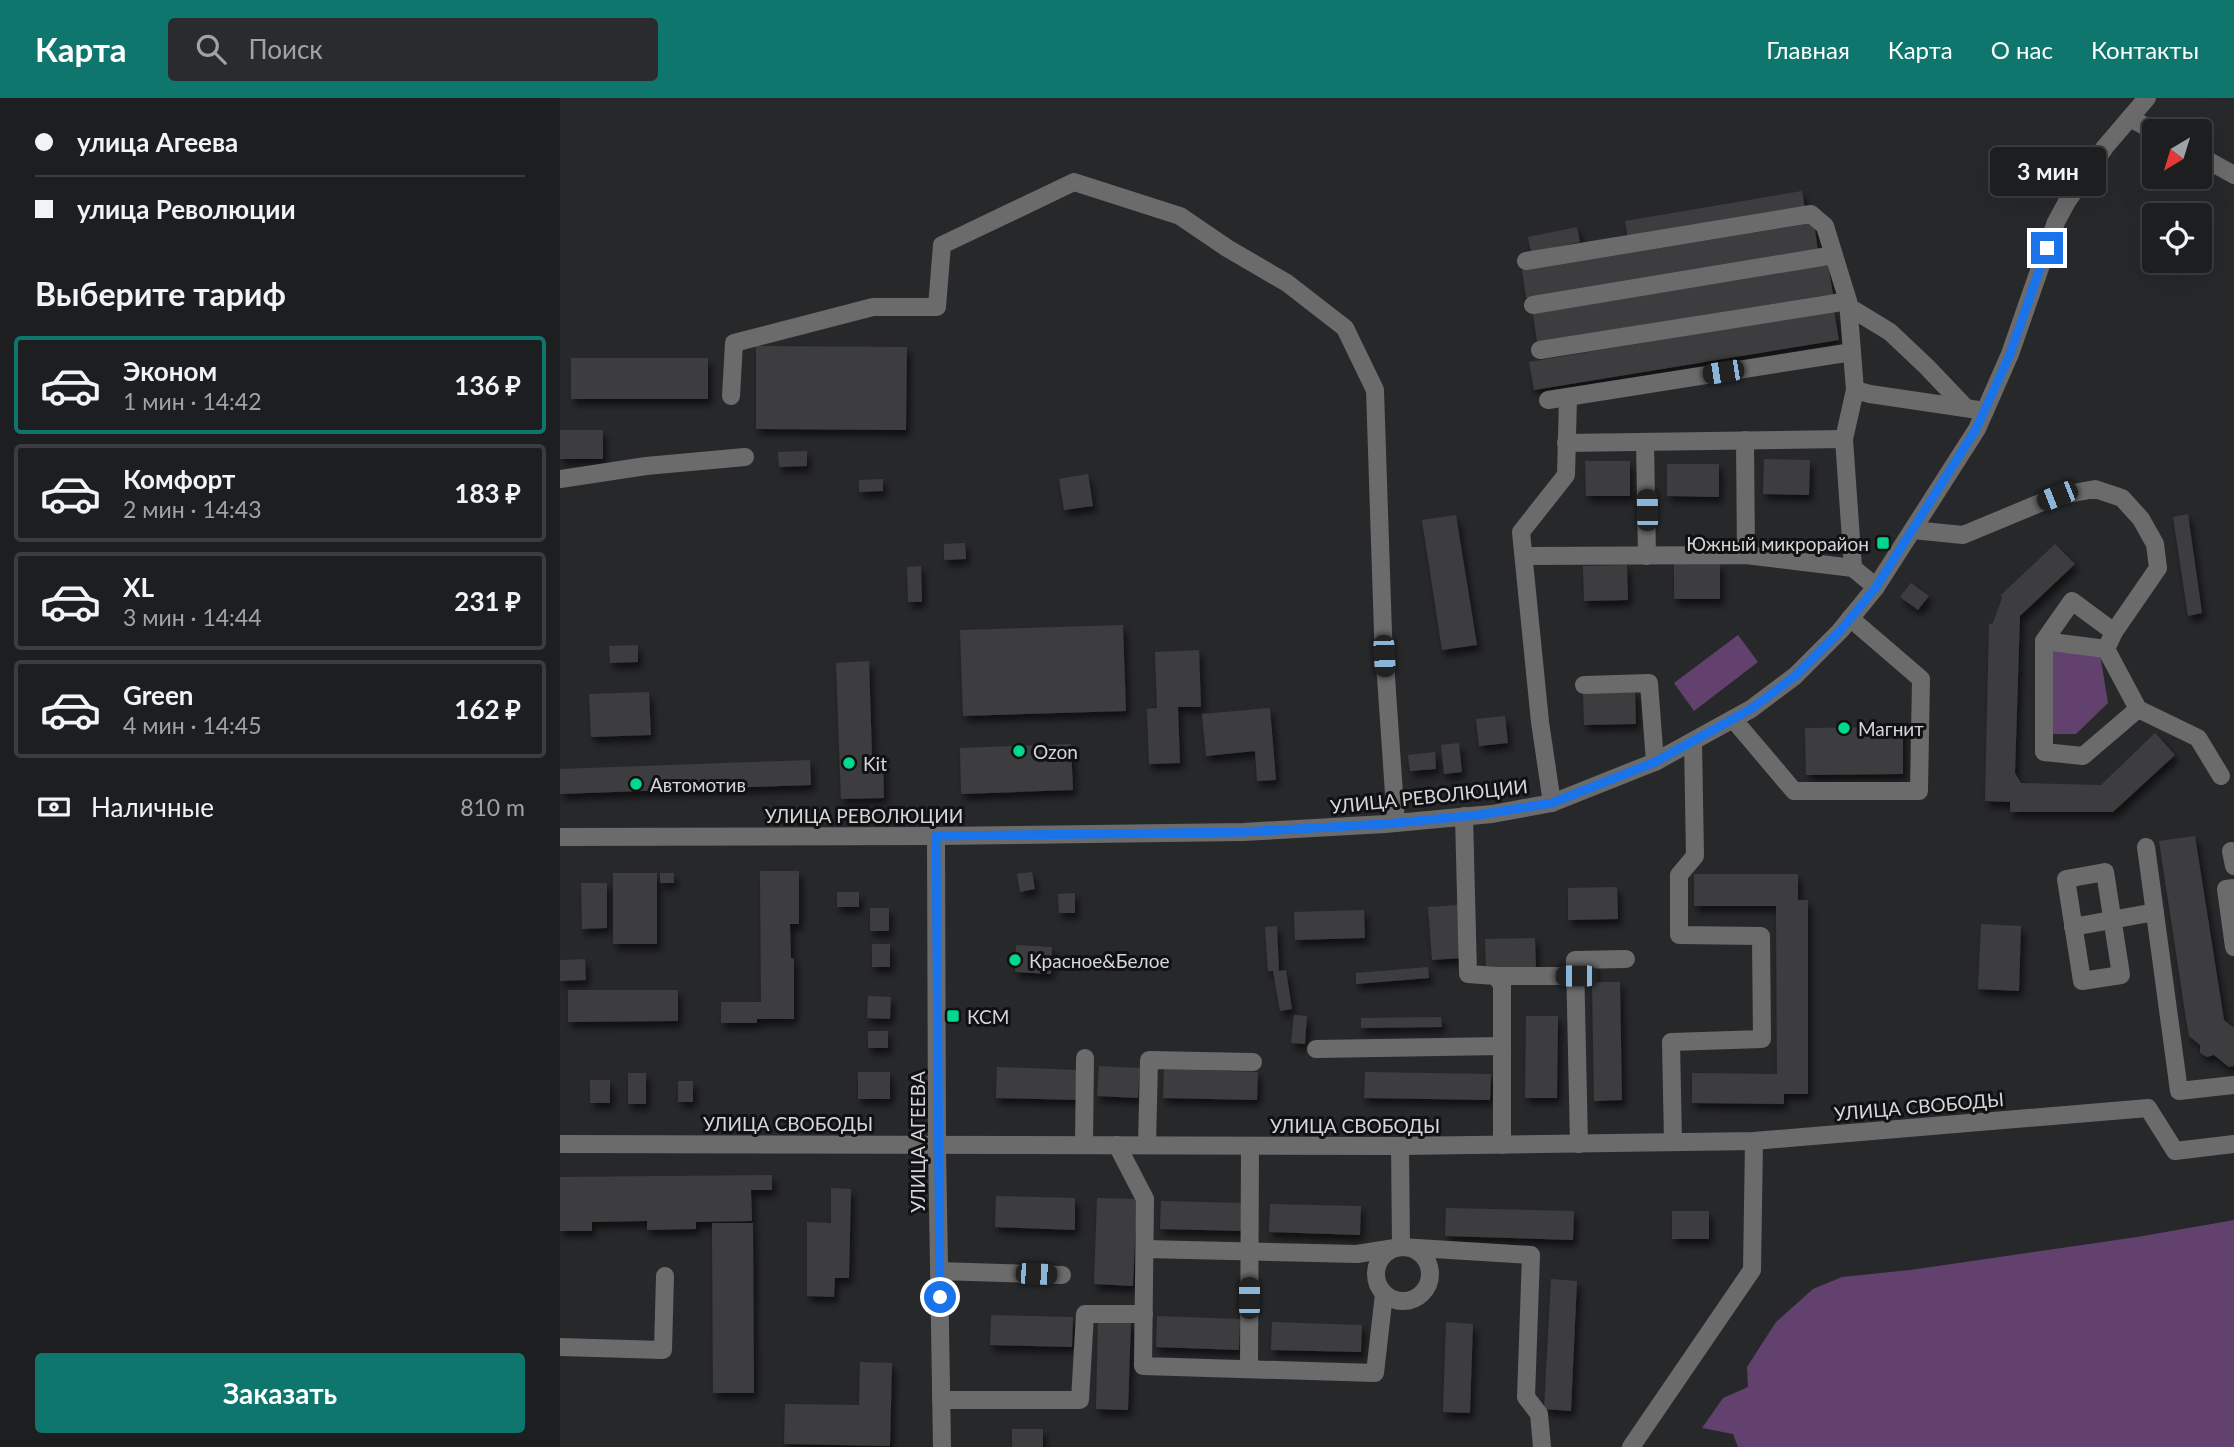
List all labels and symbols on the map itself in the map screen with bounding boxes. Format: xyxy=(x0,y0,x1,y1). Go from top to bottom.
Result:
north arrow xyxy=(2142,119,2212,189)
callout: 3 мин xyxy=(1989,146,2105,195)
route end xyxy=(2031,232,2063,264)
car xyxy=(1701,358,1746,386)
car xyxy=(2034,478,2081,514)
car xyxy=(1637,489,1658,531)
place label: Южный микрорайон xyxy=(1686,532,1869,555)
marker: Южный микрорайон xyxy=(1875,535,1891,551)
car xyxy=(1373,634,1396,678)
place label: Магнит xyxy=(1858,717,1924,740)
marker: Магнит xyxy=(1836,720,1852,736)
place label: Ozon xyxy=(1033,740,1078,763)
marker: Ozon xyxy=(1011,743,1027,759)
place label: Kit xyxy=(863,752,887,775)
marker: Kit xyxy=(841,755,857,771)
place label: Автомотив xyxy=(650,773,746,796)
street label: УЛИЦА РЕВОЛЮЦИИ xyxy=(1329,774,1529,818)
marker: Автомотив xyxy=(628,776,644,792)
street label: УЛИЦА РЕВОЛЮЦИИ xyxy=(765,804,963,827)
place label: Красное&Белое xyxy=(1029,949,1169,972)
marker: Красное&Белое xyxy=(1007,952,1023,968)
car xyxy=(1556,966,1598,987)
place label: КСМ xyxy=(967,1005,1009,1028)
marker: КСМ xyxy=(945,1008,961,1024)
street label: УЛИЦА АГЕЕВА xyxy=(906,1071,929,1213)
street label: УЛИЦА СВОБОДЫ xyxy=(1833,1087,2005,1125)
street label: УЛИЦА СВОБОДЫ xyxy=(703,1112,873,1135)
street label: УЛИЦА СВОБОДЫ xyxy=(1270,1114,1440,1137)
car xyxy=(1015,1263,1058,1285)
car xyxy=(1239,1277,1260,1319)
route start xyxy=(924,1281,956,1313)

